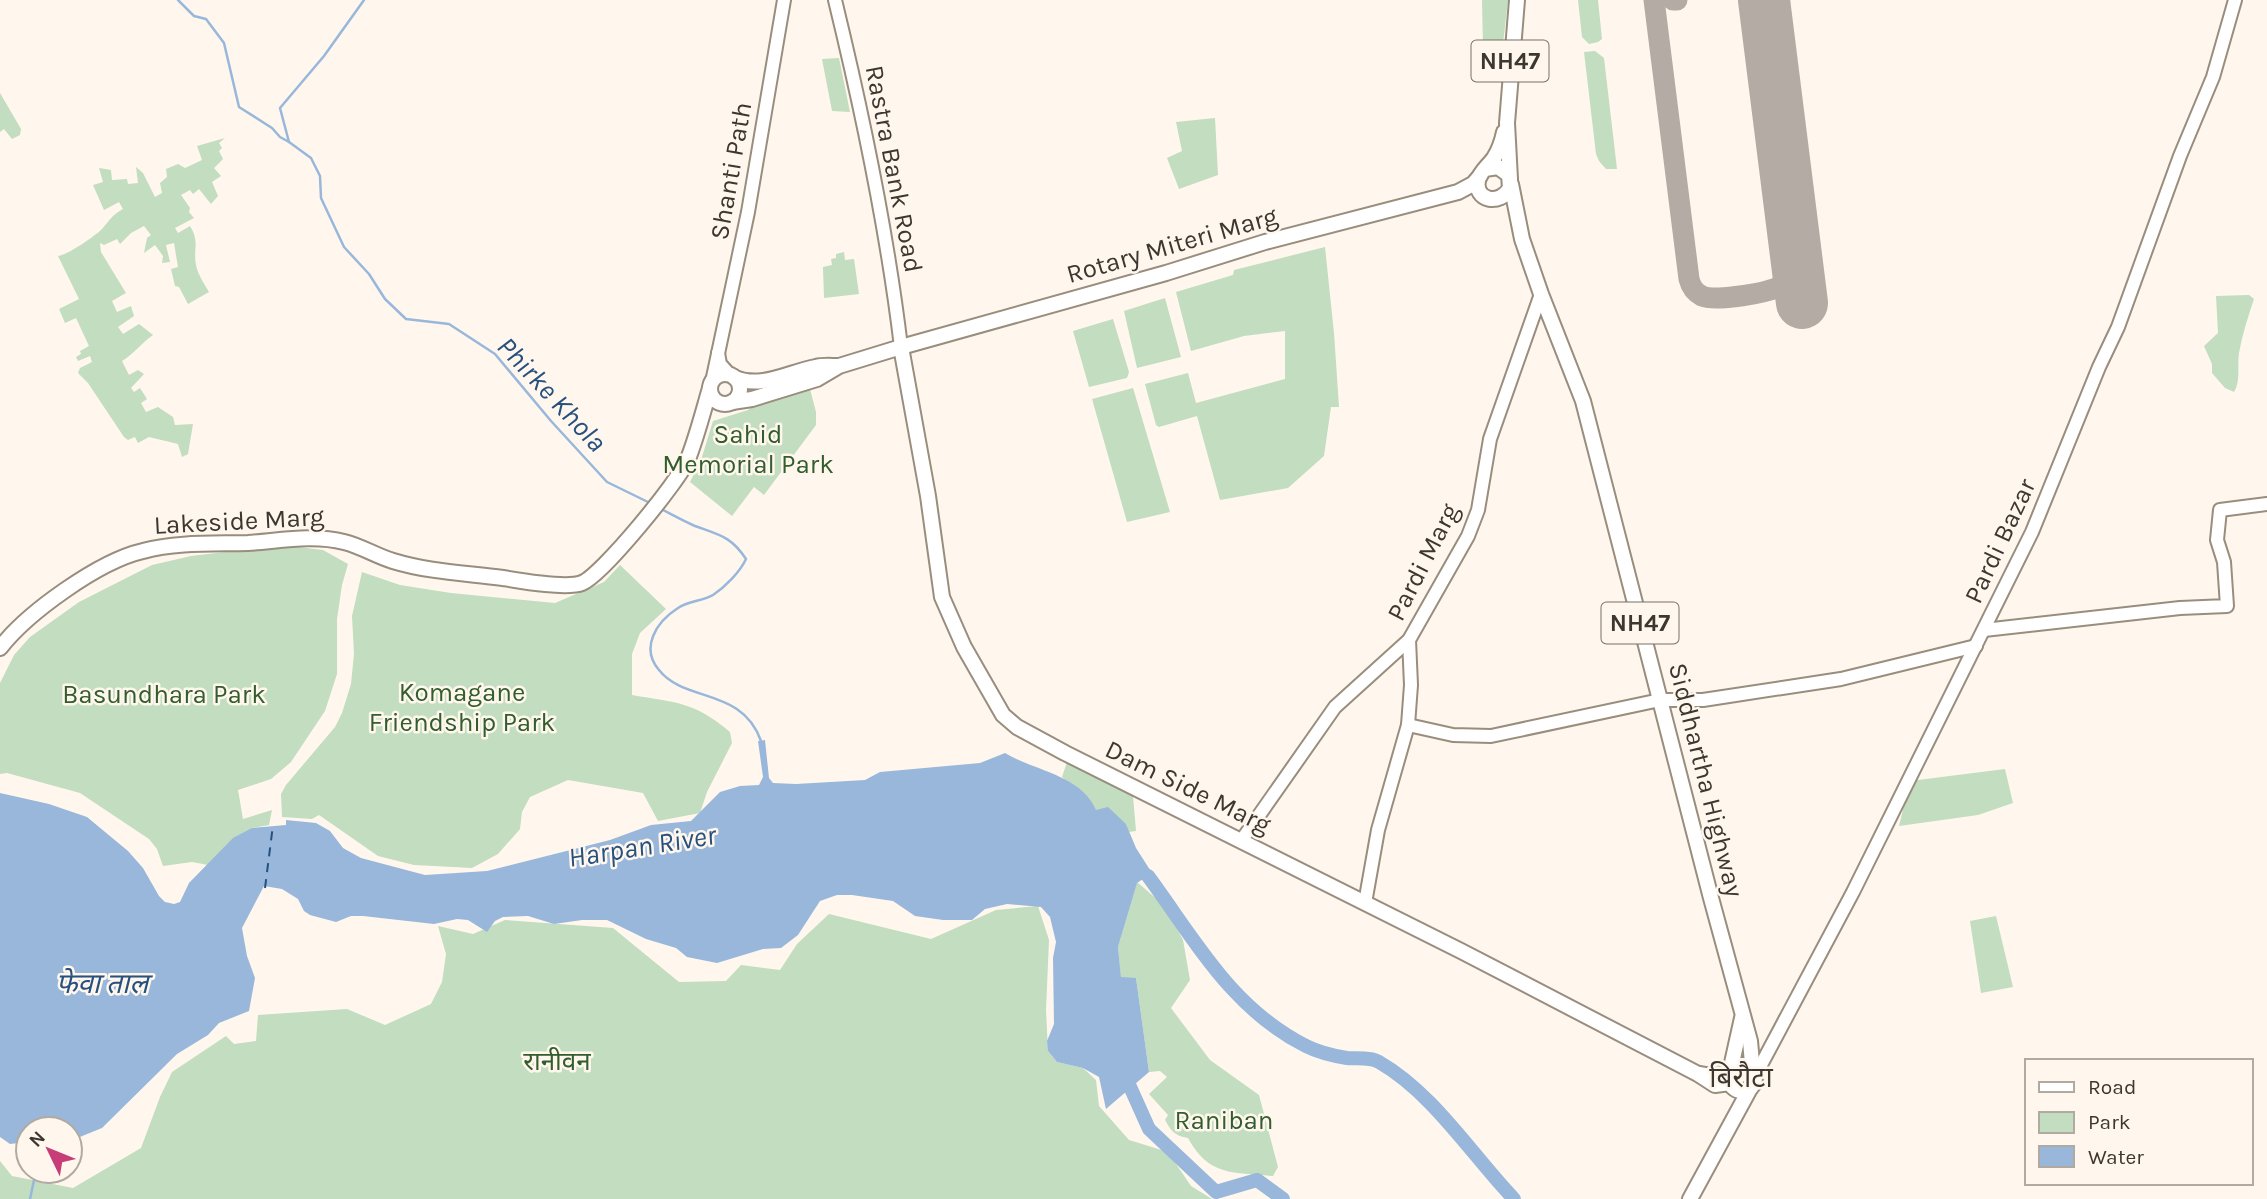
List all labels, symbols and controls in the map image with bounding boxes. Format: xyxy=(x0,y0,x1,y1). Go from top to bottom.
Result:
road number: NH47 xyxy=(1472,40,1548,82)
street label: Rastra Bank Road xyxy=(859,63,929,275)
street label: Shanti Path xyxy=(704,100,758,242)
street label: Rotary Miteri Marg xyxy=(1063,200,1281,290)
water label: Phirke Khola xyxy=(490,330,614,458)
park label: Sahid Memorial Park xyxy=(662,419,834,480)
street label: Pardi Bazar xyxy=(1958,473,2043,608)
street label: Pardi Marg xyxy=(1380,498,1466,626)
street label: Lakeside Marg xyxy=(153,501,325,541)
road number: NH47 xyxy=(1602,602,1678,644)
street label: Siddhartha Highway xyxy=(1662,660,1750,900)
park label: Komagane Friendship Park xyxy=(369,677,555,738)
park label: Basundhara Park xyxy=(62,679,266,710)
street label: Dam Side Marg xyxy=(1100,734,1276,841)
water label: Harpan River xyxy=(566,818,720,874)
water label: फेवा ताल xyxy=(56,967,153,1000)
park label: रानीवन xyxy=(523,1046,591,1077)
legend xyxy=(2025,1059,2253,1185)
district label: बिरौटा xyxy=(1709,1061,1773,1094)
text: Road xyxy=(2088,1075,2136,1099)
park label: Raniban xyxy=(1174,1105,1274,1136)
text: Park xyxy=(2088,1110,2131,1134)
north arrow xyxy=(14,1115,84,1185)
text: N xyxy=(25,1127,50,1152)
text: Water xyxy=(2088,1145,2144,1169)

